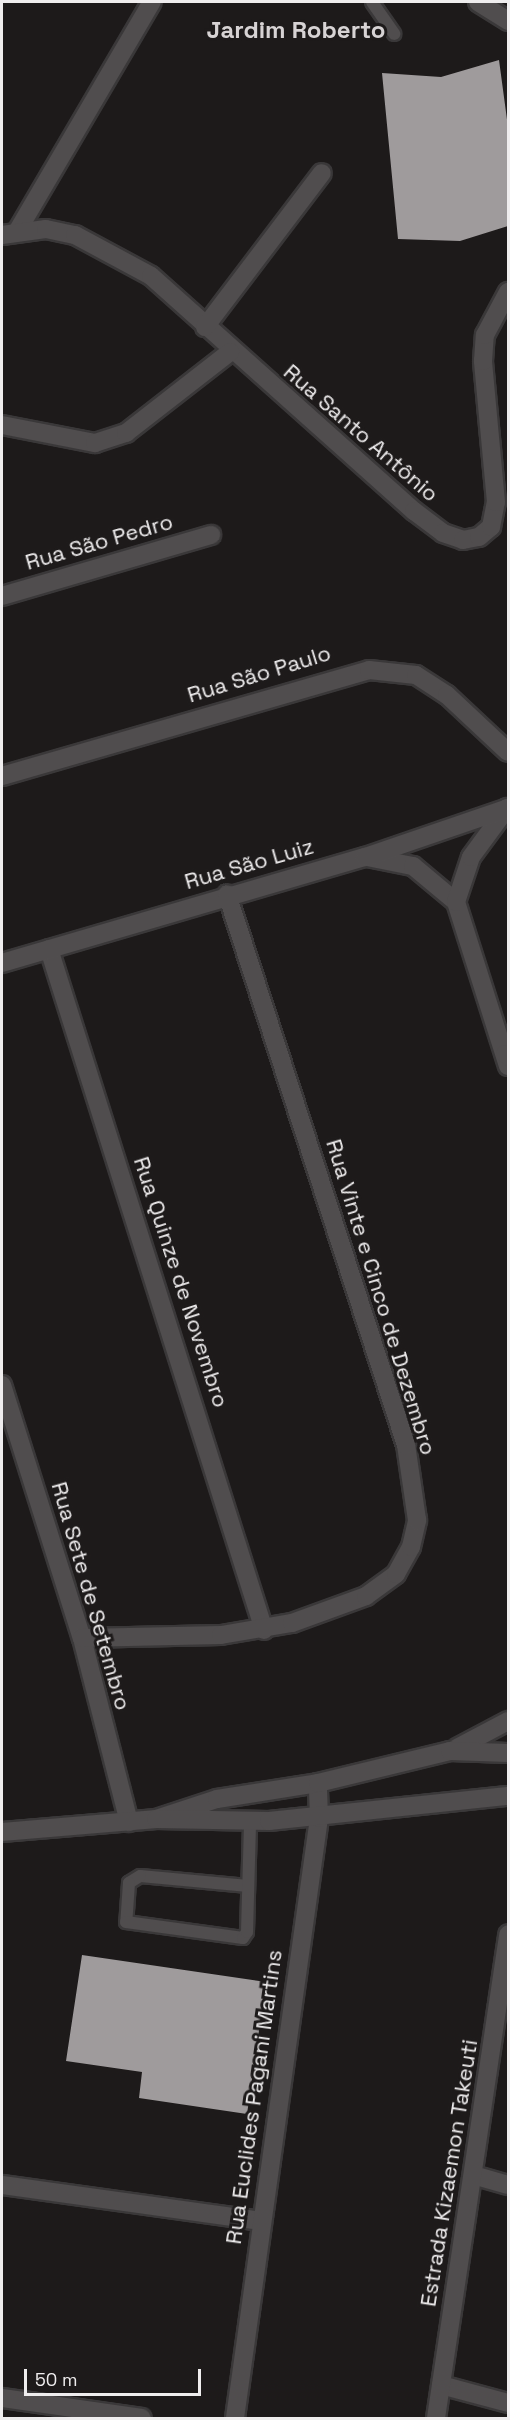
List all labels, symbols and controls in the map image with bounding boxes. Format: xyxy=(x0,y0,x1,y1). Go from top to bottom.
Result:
district label: Jardim Roberto xyxy=(207,16,385,44)
street label: Rua Santo Antônio xyxy=(278,358,444,508)
street label: Rua São Pedro xyxy=(22,508,176,576)
street label: Rua São Paulo xyxy=(184,640,334,708)
street label: Rua São Luiz xyxy=(181,833,317,895)
street label: Rua Vinte e Cinco de Dezembro xyxy=(320,1136,442,1458)
street label: Rua Quinze de Novembro xyxy=(128,1153,234,1411)
street label: Rua Sete de Setembro xyxy=(46,1479,136,1713)
street label: Rua Euclides Pagani Martins xyxy=(220,1948,288,2246)
street label: Estrada Kizaemon Takeuti xyxy=(415,2037,483,2309)
scale bar xyxy=(27,2357,204,2395)
text: 50 m xyxy=(35,2368,77,2391)

